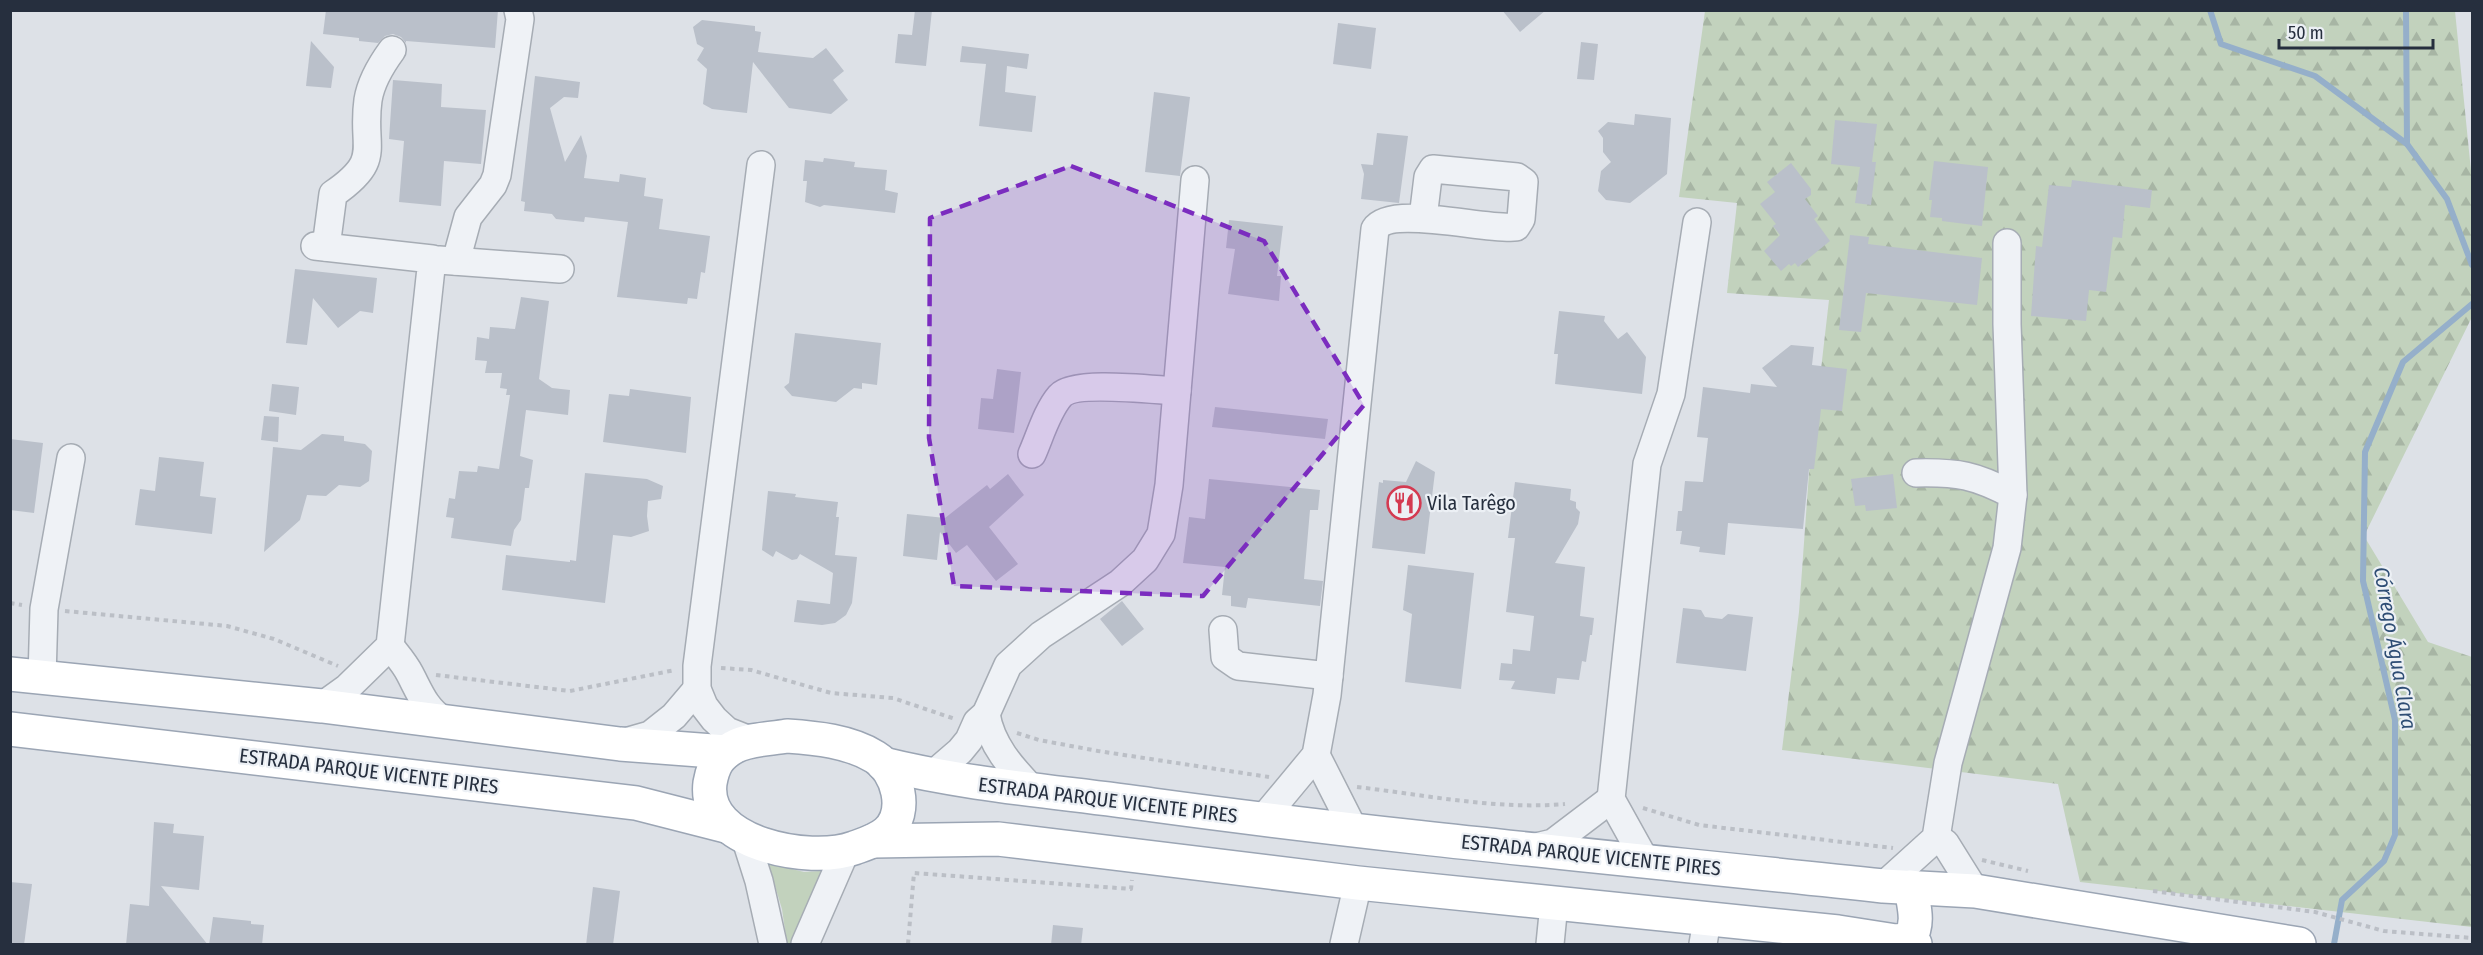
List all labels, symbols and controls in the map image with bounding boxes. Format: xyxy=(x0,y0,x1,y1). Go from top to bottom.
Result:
scale bar xyxy=(2279,12,2434,50)
text: 50 m xyxy=(2288,22,2324,44)
restaurant icon: Vila Tarêgo xyxy=(1386,485,1422,521)
place label: Vila Tarêgo xyxy=(1427,491,1516,515)
water label: Córrego Água Clara xyxy=(2368,565,2422,731)
street label: ESTRADA PARQUE VICENTE PIRES xyxy=(238,743,500,799)
street label: ESTRADA PARQUE VICENTE PIRES xyxy=(977,772,1239,828)
street label: ESTRADA PARQUE VICENTE PIRES xyxy=(1460,829,1722,881)

